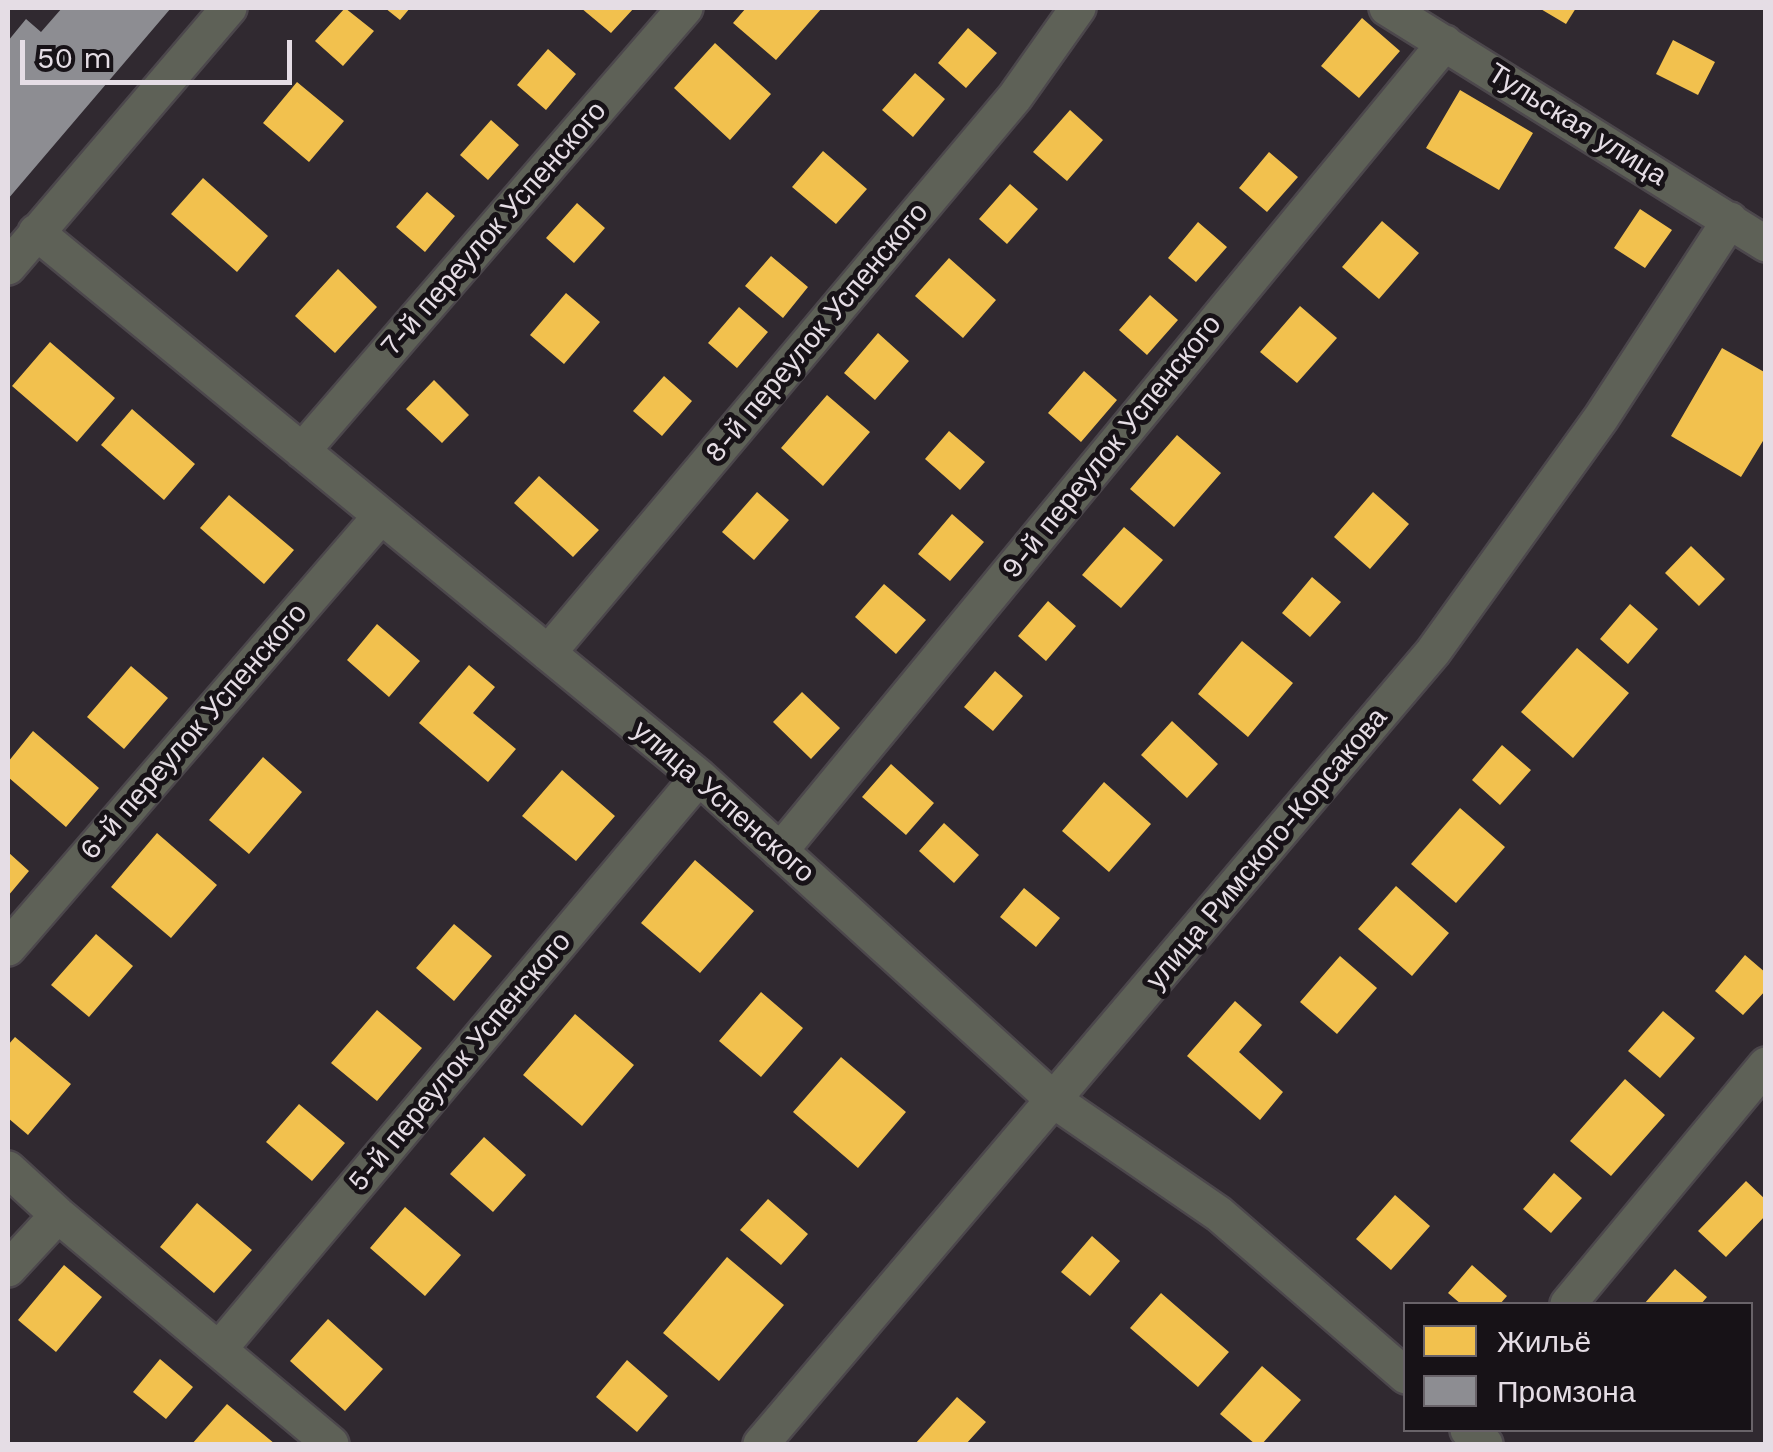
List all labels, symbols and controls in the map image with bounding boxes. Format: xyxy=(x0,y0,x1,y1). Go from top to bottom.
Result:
scale bar xyxy=(25,20,298,82)
text: 50 m xyxy=(37,40,112,75)
street label: Тульская улица xyxy=(1482,57,1672,193)
street label: 7-й переулок Успенского xyxy=(374,95,614,363)
street label: 8-й переулок Успенского xyxy=(698,196,936,470)
street label: 9-й переулок Успенского xyxy=(995,309,1229,585)
street label: 6-й переулок Успенского xyxy=(73,597,315,867)
street label: улица Римского-Корсакова xyxy=(1139,701,1395,997)
street label: улица Успенского xyxy=(625,714,821,890)
street label: 5-й переулок Успенского xyxy=(342,926,578,1198)
legend xyxy=(1403,1302,1753,1432)
text: Жильё xyxy=(1497,1324,1591,1359)
text: Промзона xyxy=(1497,1374,1636,1409)

